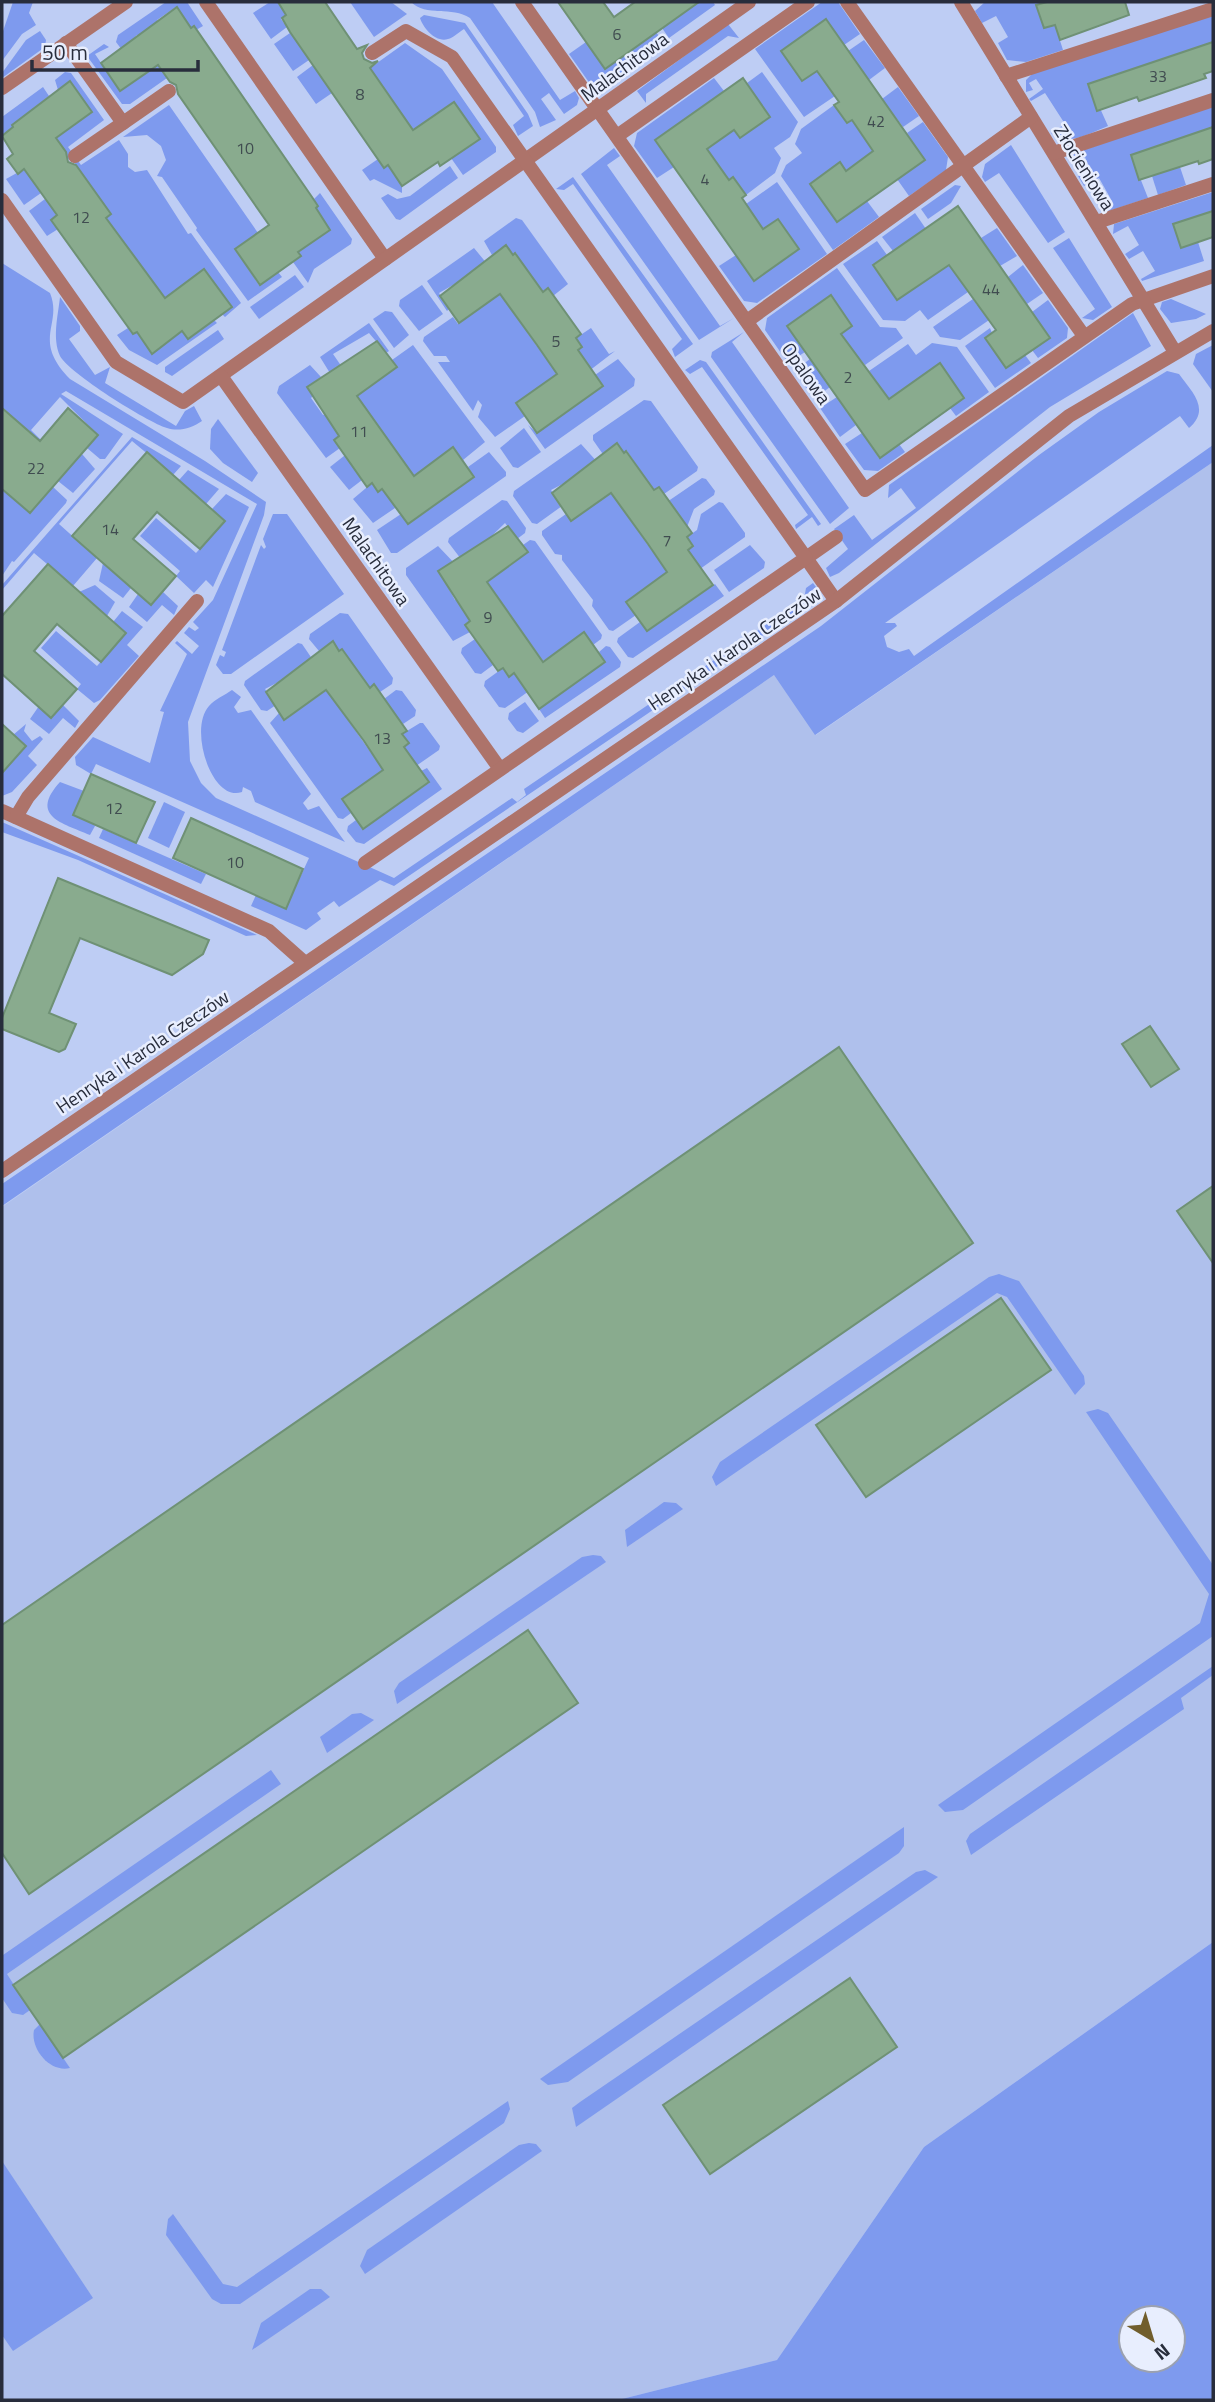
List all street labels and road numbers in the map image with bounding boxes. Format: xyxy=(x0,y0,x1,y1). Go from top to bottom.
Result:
street label: Malachitowa xyxy=(574,24,674,108)
street label: Złocieniowa xyxy=(1047,118,1123,216)
street label: Opalowa xyxy=(775,336,839,410)
street label: Malachitowa xyxy=(336,511,419,612)
street label: Henryka i Karola Czeczów xyxy=(641,579,827,717)
street label: Henryka i Karola Czeczów xyxy=(49,982,235,1120)

